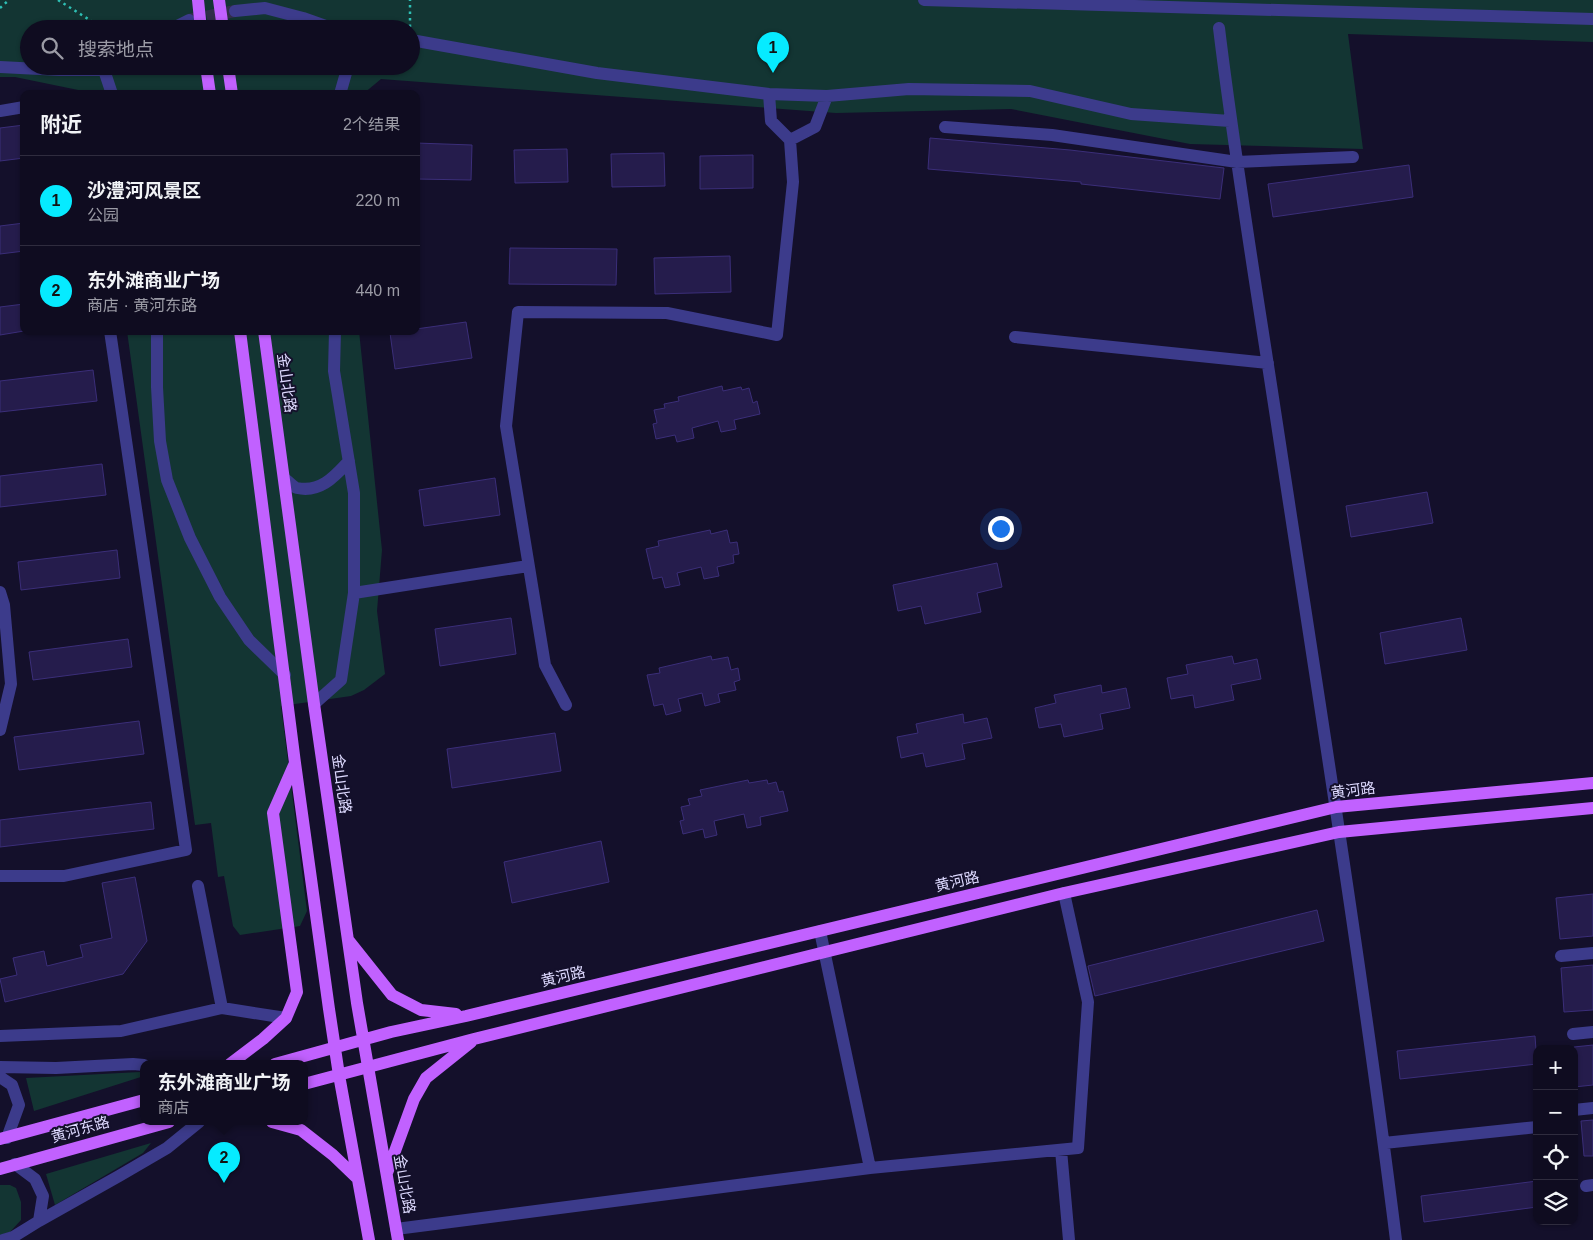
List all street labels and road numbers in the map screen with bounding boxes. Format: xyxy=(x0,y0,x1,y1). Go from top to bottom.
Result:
street label: 金山北路 xyxy=(274,352,300,414)
street label: 金山北路 xyxy=(329,753,355,815)
street label: 黄河路 xyxy=(1330,779,1376,801)
street label: 黄河路 xyxy=(933,868,981,894)
street label: 黄河路 xyxy=(539,963,587,989)
street label: 黄河东路 xyxy=(49,1113,111,1145)
street label: 金山北路 xyxy=(391,1153,419,1215)

